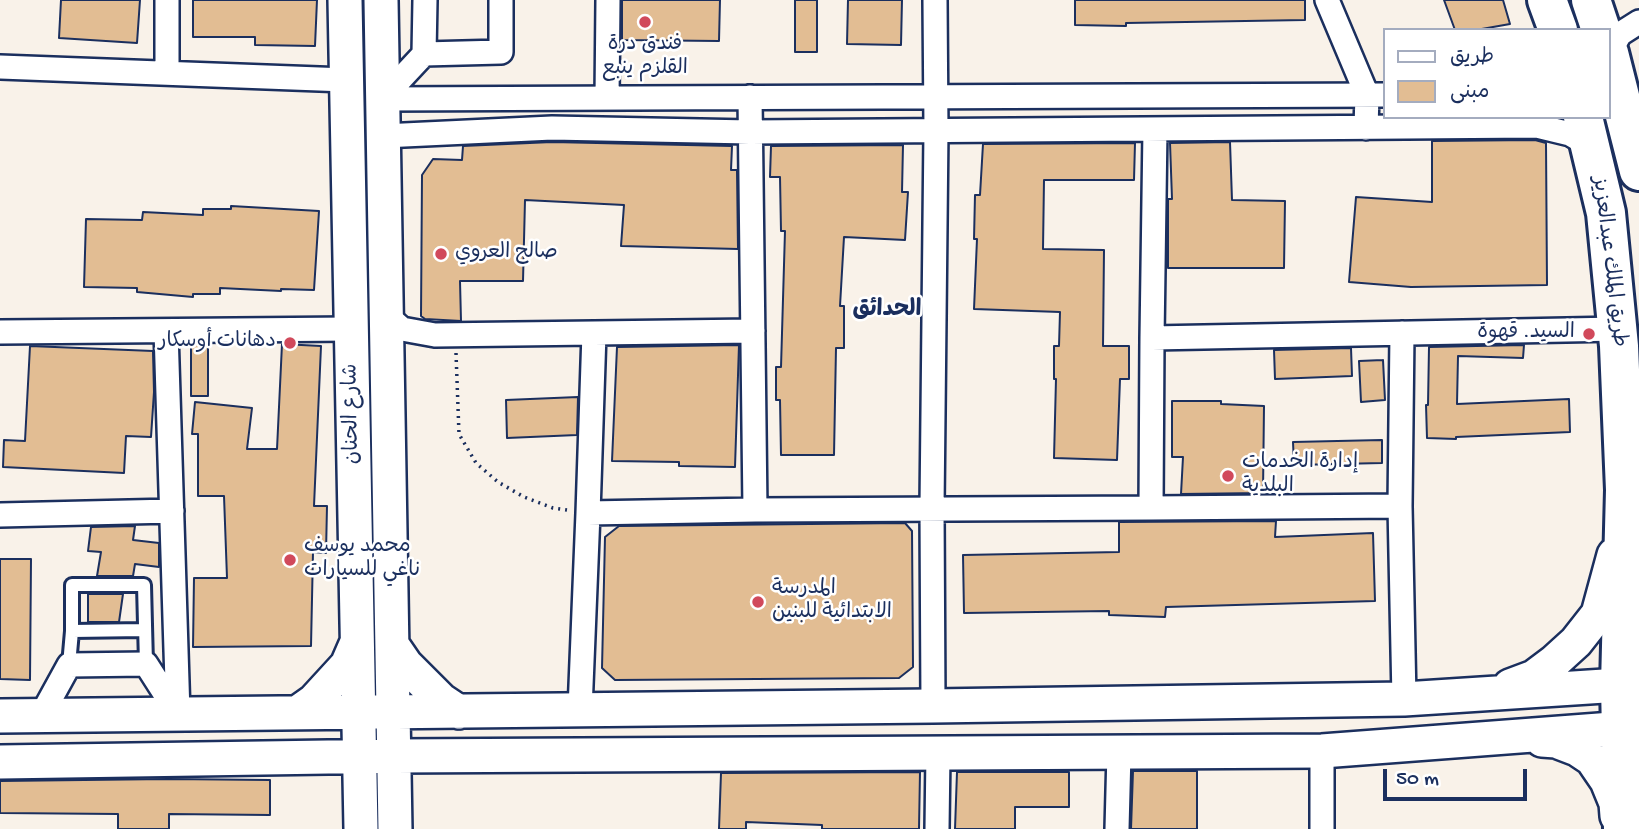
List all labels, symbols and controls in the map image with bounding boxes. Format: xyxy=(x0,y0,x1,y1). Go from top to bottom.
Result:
marker: فندق درة القلزم ينبع xyxy=(637,14,653,30)
legend xyxy=(1384,28,1611,119)
place label: فندق درة القلزم ينبع xyxy=(602,33,688,83)
text: طريق xyxy=(1450,46,1494,71)
text: مبنى xyxy=(1450,81,1489,106)
street label: طريق الملك عبدالعزيز xyxy=(1585,175,1631,349)
place label: صالح العروي xyxy=(455,241,558,267)
marker: صالح العروي xyxy=(433,246,449,262)
district label: الحدائق xyxy=(853,297,921,325)
place label: السيد. قهوة xyxy=(1477,321,1575,347)
marker: السيد. قهوة xyxy=(1581,326,1597,342)
place label: دهانات أوسكار xyxy=(159,330,276,356)
marker: دهانات أوسكار xyxy=(282,335,298,351)
street label: شارع الحنان xyxy=(340,363,366,465)
place label: إدارة الخدمات البلدية xyxy=(1242,451,1358,501)
marker: إدارة الخدمات البلدية xyxy=(1220,468,1236,484)
place label: محمد يوسف ناغي للسيارات xyxy=(304,535,420,585)
marker: محمد يوسف ناغي للسيارات xyxy=(282,552,298,568)
place label: المدرسة الابتدائية للبنين xyxy=(772,577,892,627)
marker: المدرسة الابتدائية للبنين xyxy=(750,594,766,610)
scale bar xyxy=(1387,756,1530,800)
text: 50 m xyxy=(1396,768,1439,793)

